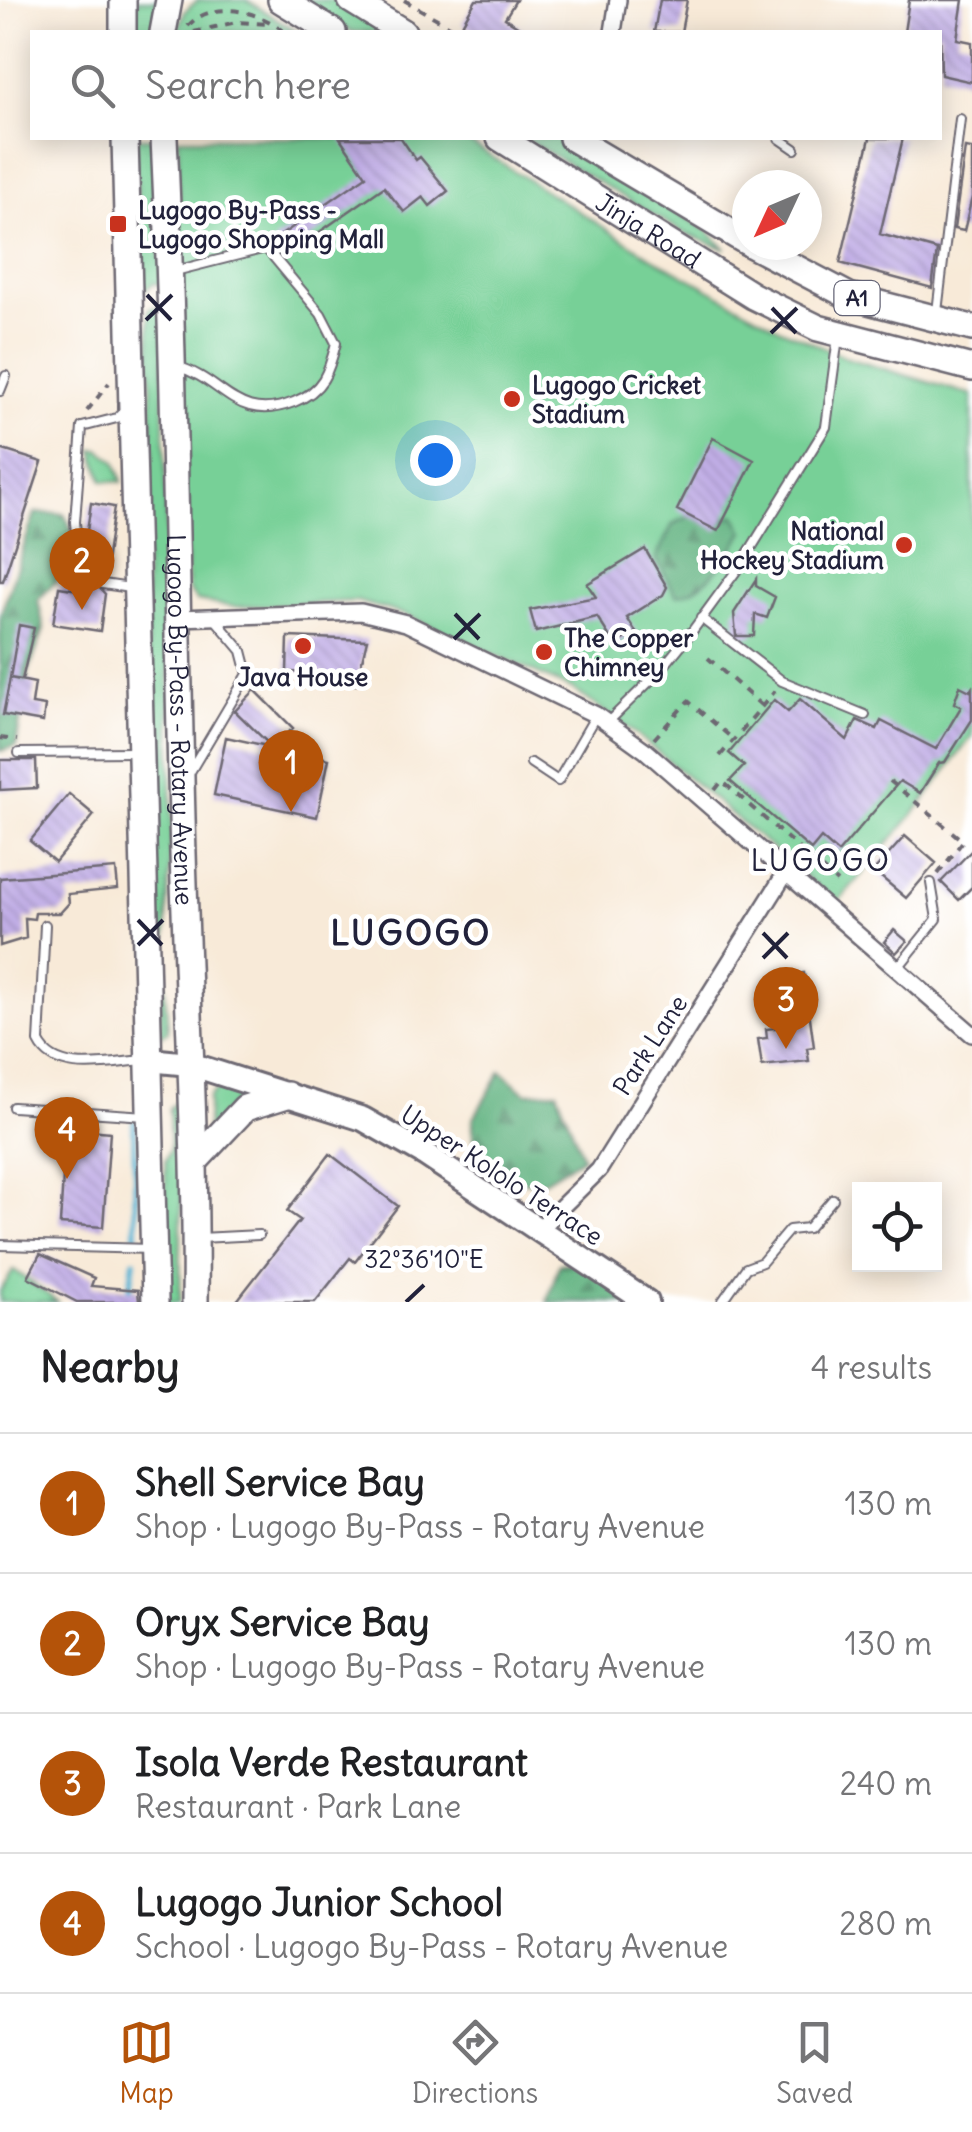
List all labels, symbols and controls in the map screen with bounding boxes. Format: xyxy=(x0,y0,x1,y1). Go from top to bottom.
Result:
search box xyxy=(30,30,942,140)
icon: search xyxy=(65,58,120,113)
text: Search here xyxy=(145,62,351,109)
north arrow xyxy=(732,170,822,260)
street label: Jinja Road xyxy=(590,186,707,275)
place label: Lugogo By-Pass - Lugogo Shopping Mall xyxy=(138,194,384,255)
marker: Lugogo By-Pass - Lugogo Shopping Mall xyxy=(107,213,129,235)
road number: A1 xyxy=(834,281,880,315)
place label: Lugogo Cricket Stadium xyxy=(532,369,702,430)
marker: Lugogo Cricket Stadium xyxy=(501,388,523,410)
your location xyxy=(410,435,461,486)
place label: National Hockey Stadium xyxy=(700,515,884,576)
pin: 2 xyxy=(49,528,114,610)
street label: Lugogo By-Pass - Rotary Avenue xyxy=(160,534,201,906)
marker: National Hockey Stadium xyxy=(893,534,915,556)
place label: The Copper Chimney xyxy=(564,622,694,683)
marker: Java House xyxy=(292,635,314,657)
marker: The Copper Chimney xyxy=(533,641,555,663)
place label: Java House xyxy=(238,661,368,693)
pin: 1 xyxy=(258,730,324,812)
district label: LUGOGO xyxy=(751,841,891,879)
district label: LUGOGO xyxy=(330,910,492,954)
pin: 3 xyxy=(754,966,818,1049)
street label: Park Lane xyxy=(606,989,694,1101)
pin: 4 xyxy=(34,1096,100,1179)
street label: Upper Kololo Terrace xyxy=(395,1098,609,1252)
map controls xyxy=(852,1182,942,1272)
button: locate xyxy=(852,1182,942,1272)
text: 32°36'10"E xyxy=(364,1243,484,1275)
text: Nearby xyxy=(40,1341,179,1393)
text: 4 results xyxy=(811,1347,932,1388)
text: Shell Service Bay xyxy=(135,1459,425,1506)
text: 1 xyxy=(66,1483,79,1524)
text: 130 m xyxy=(844,1483,932,1524)
text: Shop · Lugogo By-Pass - Rotary Avenue xyxy=(135,1506,705,1547)
text: Oryx Service Bay xyxy=(135,1599,429,1646)
text: 2 xyxy=(64,1623,81,1664)
text: 130 m xyxy=(844,1623,932,1664)
text: Shop · Lugogo By-Pass - Rotary Avenue xyxy=(135,1646,705,1687)
text: Isola Verde Restaurant xyxy=(135,1739,528,1786)
text: 3 xyxy=(63,1763,82,1804)
text: 240 m xyxy=(840,1763,932,1804)
text: Restaurant · Park Lane xyxy=(135,1786,461,1827)
text: Lugogo Junior School xyxy=(135,1879,503,1926)
text: 4 xyxy=(63,1903,82,1944)
text: 280 m xyxy=(839,1903,932,1944)
text: School · Lugogo By-Pass - Rotary Avenue xyxy=(135,1926,728,1967)
tab: Map xyxy=(119,2015,174,2111)
tab: Directions xyxy=(412,2015,538,2111)
tab: Saved xyxy=(776,2015,853,2111)

